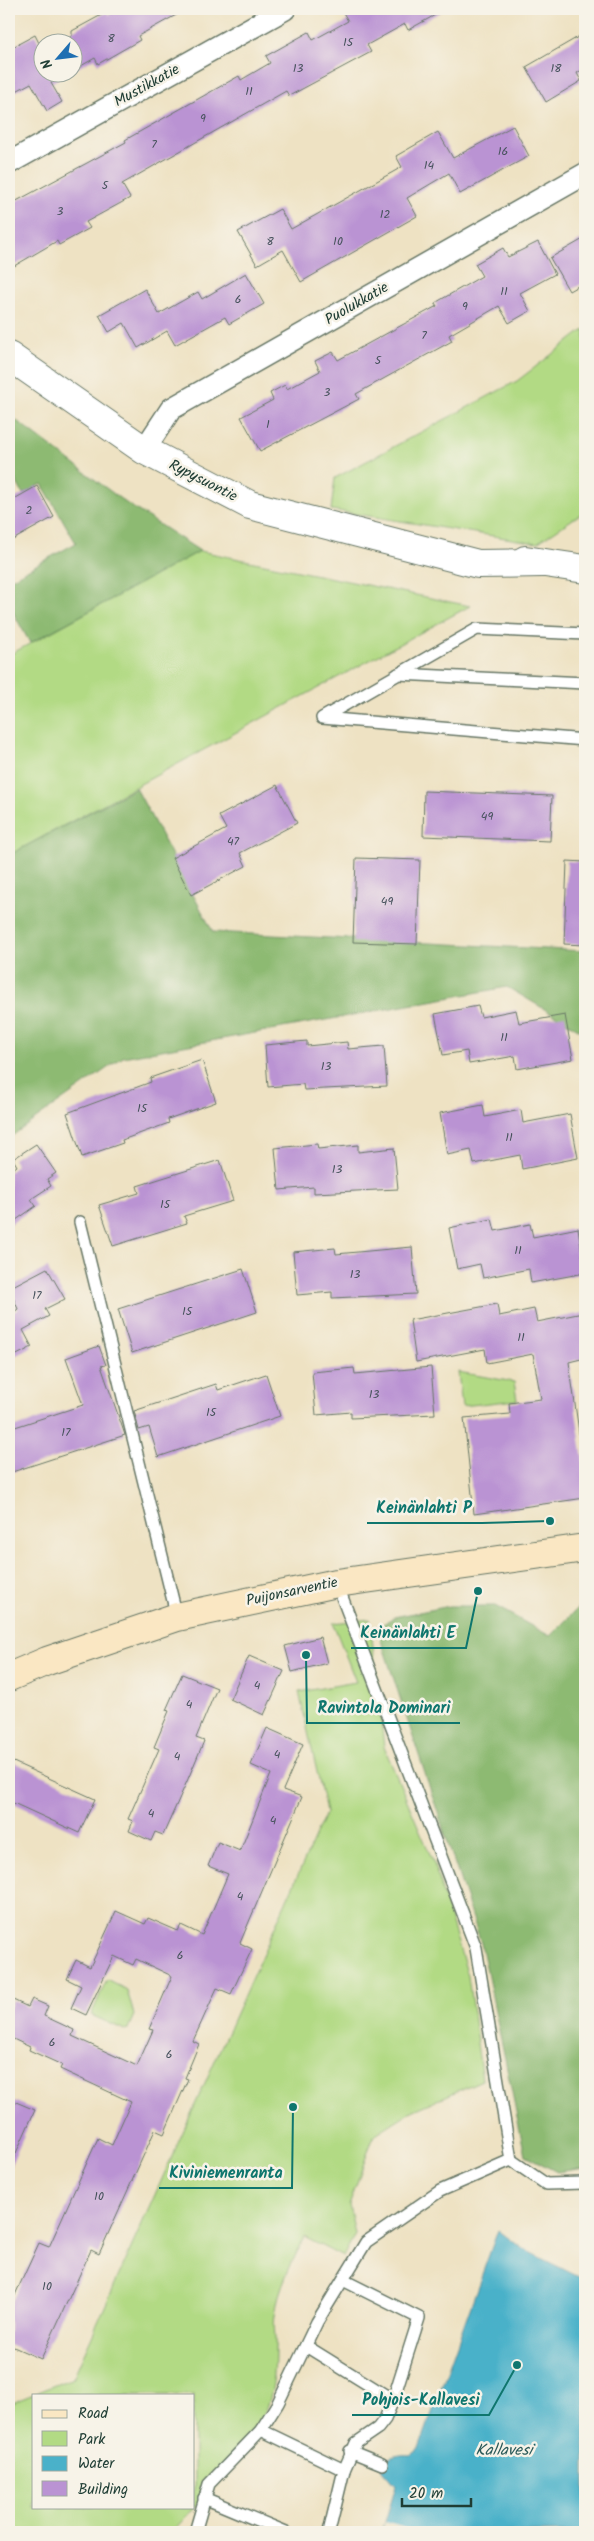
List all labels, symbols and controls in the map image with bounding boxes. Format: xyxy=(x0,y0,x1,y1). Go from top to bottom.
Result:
house number: 8 xyxy=(107,29,115,48)
north arrow xyxy=(32,32,82,82)
house number: 15 xyxy=(343,33,355,52)
text: N xyxy=(36,54,59,73)
street label: Mustikkatie xyxy=(110,58,185,114)
house number: 13 xyxy=(293,59,303,78)
house number: 18 xyxy=(551,59,562,78)
house number: 11 xyxy=(245,82,253,101)
house number: 9 xyxy=(200,109,206,128)
house number: 7 xyxy=(151,135,157,154)
house number: 16 xyxy=(498,142,508,161)
house number: 14 xyxy=(424,156,435,175)
house number: 5 xyxy=(102,176,110,195)
house number: 3 xyxy=(57,202,64,221)
house number: 12 xyxy=(380,205,390,224)
house number: 8 xyxy=(266,232,274,251)
house number: 10 xyxy=(333,232,343,251)
street label: Puolukkatie xyxy=(321,276,394,332)
house number: 11 xyxy=(500,282,508,301)
house number: 6 xyxy=(235,290,241,309)
house number: 9 xyxy=(462,297,468,316)
house number: 7 xyxy=(421,326,427,345)
house number: 5 xyxy=(375,351,383,370)
house number: 3 xyxy=(324,383,331,402)
house number: 1 xyxy=(266,415,270,434)
street label: Rypysuontie xyxy=(164,453,242,509)
house number: 2 xyxy=(26,501,33,520)
house number: 49 xyxy=(481,807,493,826)
house number: 47 xyxy=(227,832,240,851)
house number: 49 xyxy=(381,892,393,911)
house number: 11 xyxy=(500,1028,508,1047)
house number: 13 xyxy=(321,1057,331,1076)
house number: 15 xyxy=(137,1099,149,1118)
house number: 11 xyxy=(505,1128,513,1147)
house number: 13 xyxy=(332,1160,342,1179)
house number: 15 xyxy=(160,1195,172,1214)
house number: 11 xyxy=(514,1241,522,1260)
house number: 13 xyxy=(350,1265,360,1284)
house number: 17 xyxy=(32,1286,42,1305)
house number: 15 xyxy=(182,1302,194,1321)
house number: 11 xyxy=(517,1328,525,1347)
house number: 13 xyxy=(369,1385,379,1404)
house number: 15 xyxy=(206,1403,218,1422)
house number: 17 xyxy=(61,1423,71,1442)
callout: Keinänlahti P xyxy=(367,1492,482,1523)
text: Keinänlahti P xyxy=(376,1496,473,1521)
street label: Puijonsarventie xyxy=(244,1571,340,1613)
callout: Keinänlahti E xyxy=(351,1617,466,1648)
text: Keinänlahti E xyxy=(360,1621,457,1646)
house number: 4 xyxy=(254,1676,261,1695)
callout: Ravintola Dominari xyxy=(307,1692,460,1723)
house number: 4 xyxy=(186,1695,193,1714)
text: Ravintola Dominari xyxy=(318,1696,451,1721)
house number: 4 xyxy=(274,1745,281,1764)
house number: 4 xyxy=(174,1747,181,1766)
house number: 4 xyxy=(148,1804,155,1823)
house number: 4 xyxy=(270,1811,277,1830)
house number: 4 xyxy=(237,1887,244,1906)
house number: 6 xyxy=(177,1946,183,1965)
house number: 6 xyxy=(49,2033,55,2052)
house number: 6 xyxy=(166,2045,172,2064)
callout: Kiviniemenranta xyxy=(159,2157,292,2188)
text: Kiviniemenranta xyxy=(169,2161,283,2186)
house number: 10 xyxy=(94,2187,104,2206)
house number: 10 xyxy=(42,2277,52,2296)
callout: Pohjois-Kallavesi xyxy=(352,2384,489,2415)
text: Pohjois-Kallavesi xyxy=(362,2388,480,2413)
legend xyxy=(32,2394,195,2508)
text: Road xyxy=(78,2402,109,2426)
text: Park xyxy=(78,2428,106,2452)
water label: Kallavesi xyxy=(476,2438,536,2463)
text: Water xyxy=(78,2452,115,2476)
scale bar xyxy=(402,2476,470,2508)
text: Building xyxy=(78,2478,128,2502)
text: 20 m xyxy=(409,2482,443,2506)

